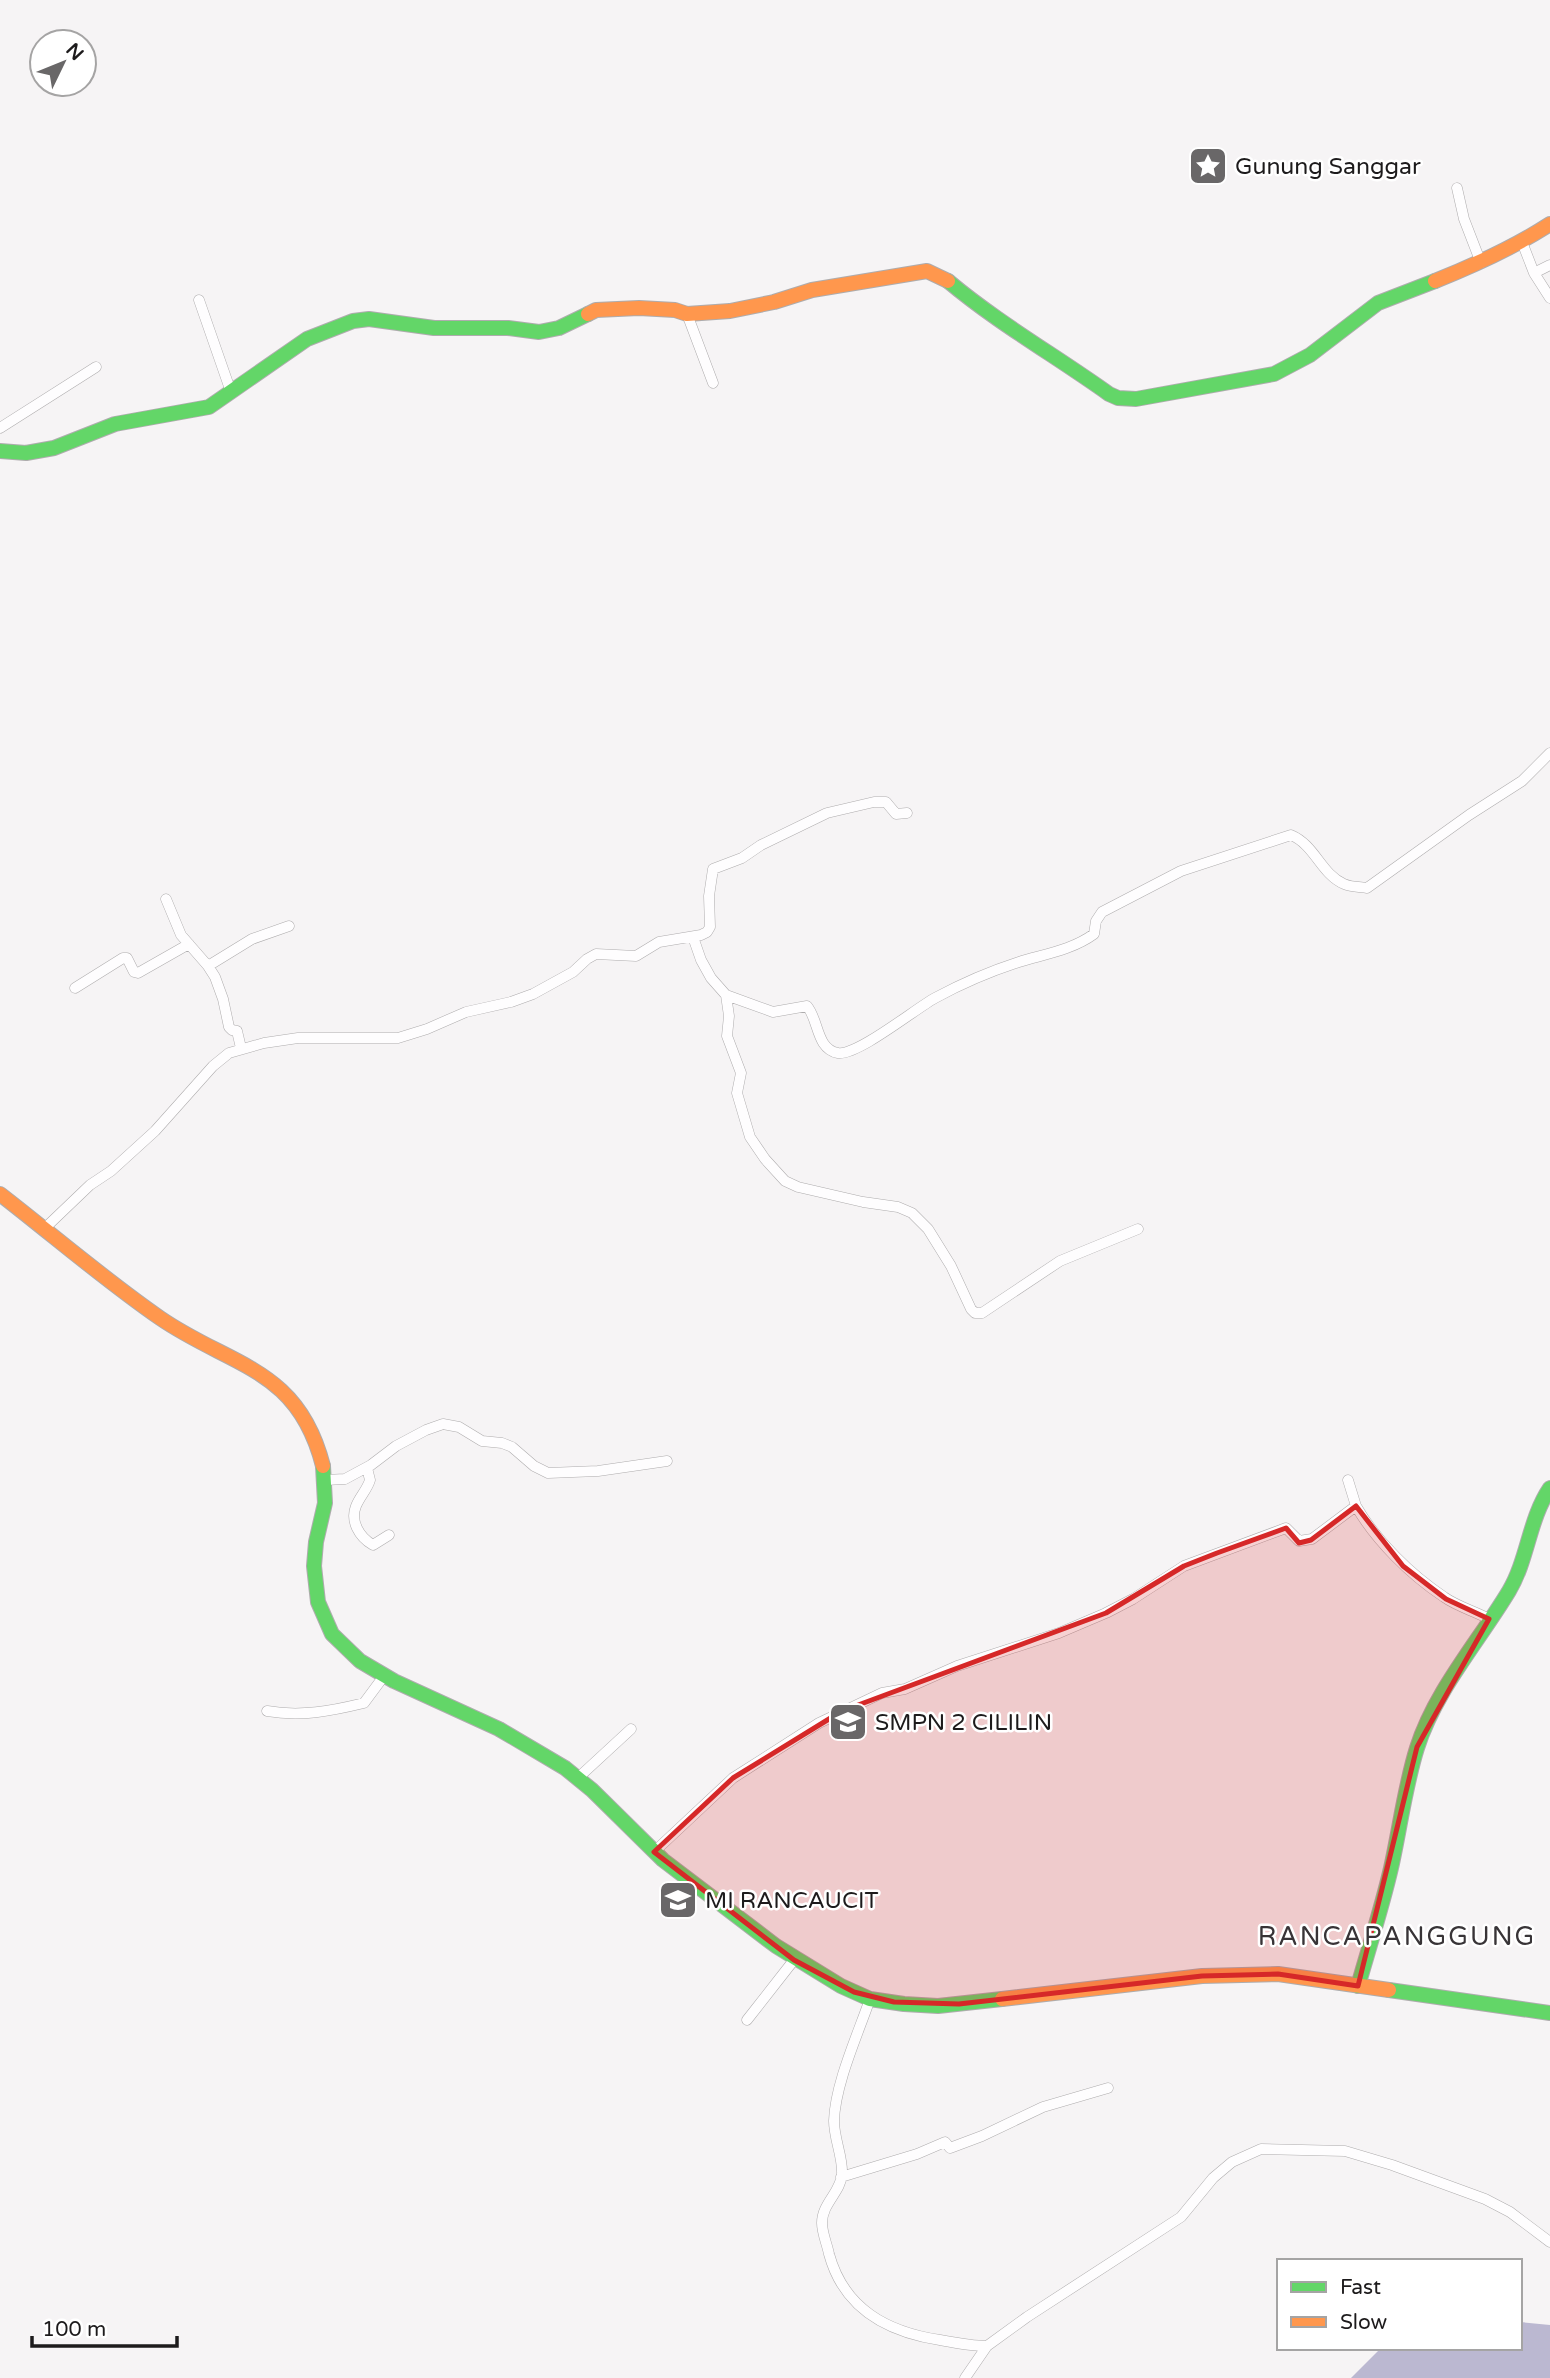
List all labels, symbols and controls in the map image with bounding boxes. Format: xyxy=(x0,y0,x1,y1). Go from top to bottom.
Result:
north arrow xyxy=(28,28,98,98)
text: N xyxy=(61,39,88,65)
place icon: Gunung Sanggar xyxy=(1187,145,1229,187)
place label: Gunung Sanggar xyxy=(1235,153,1421,181)
school or university icon: SMPN 2 CILILIN xyxy=(827,1701,869,1743)
place label: SMPN 2 CILILIN xyxy=(875,1709,1052,1737)
school or university icon: MI RANCAUCIT xyxy=(657,1879,699,1921)
place label: MI RANCAUCIT xyxy=(705,1887,878,1915)
district label: RANCAPANGGUNG xyxy=(1258,1921,1536,1952)
legend xyxy=(1277,2259,1522,2350)
text: Fast xyxy=(1340,2275,1381,2300)
scale bar xyxy=(32,2304,177,2348)
text: Slow xyxy=(1340,2310,1388,2335)
text: 100 m xyxy=(42,2317,106,2342)

